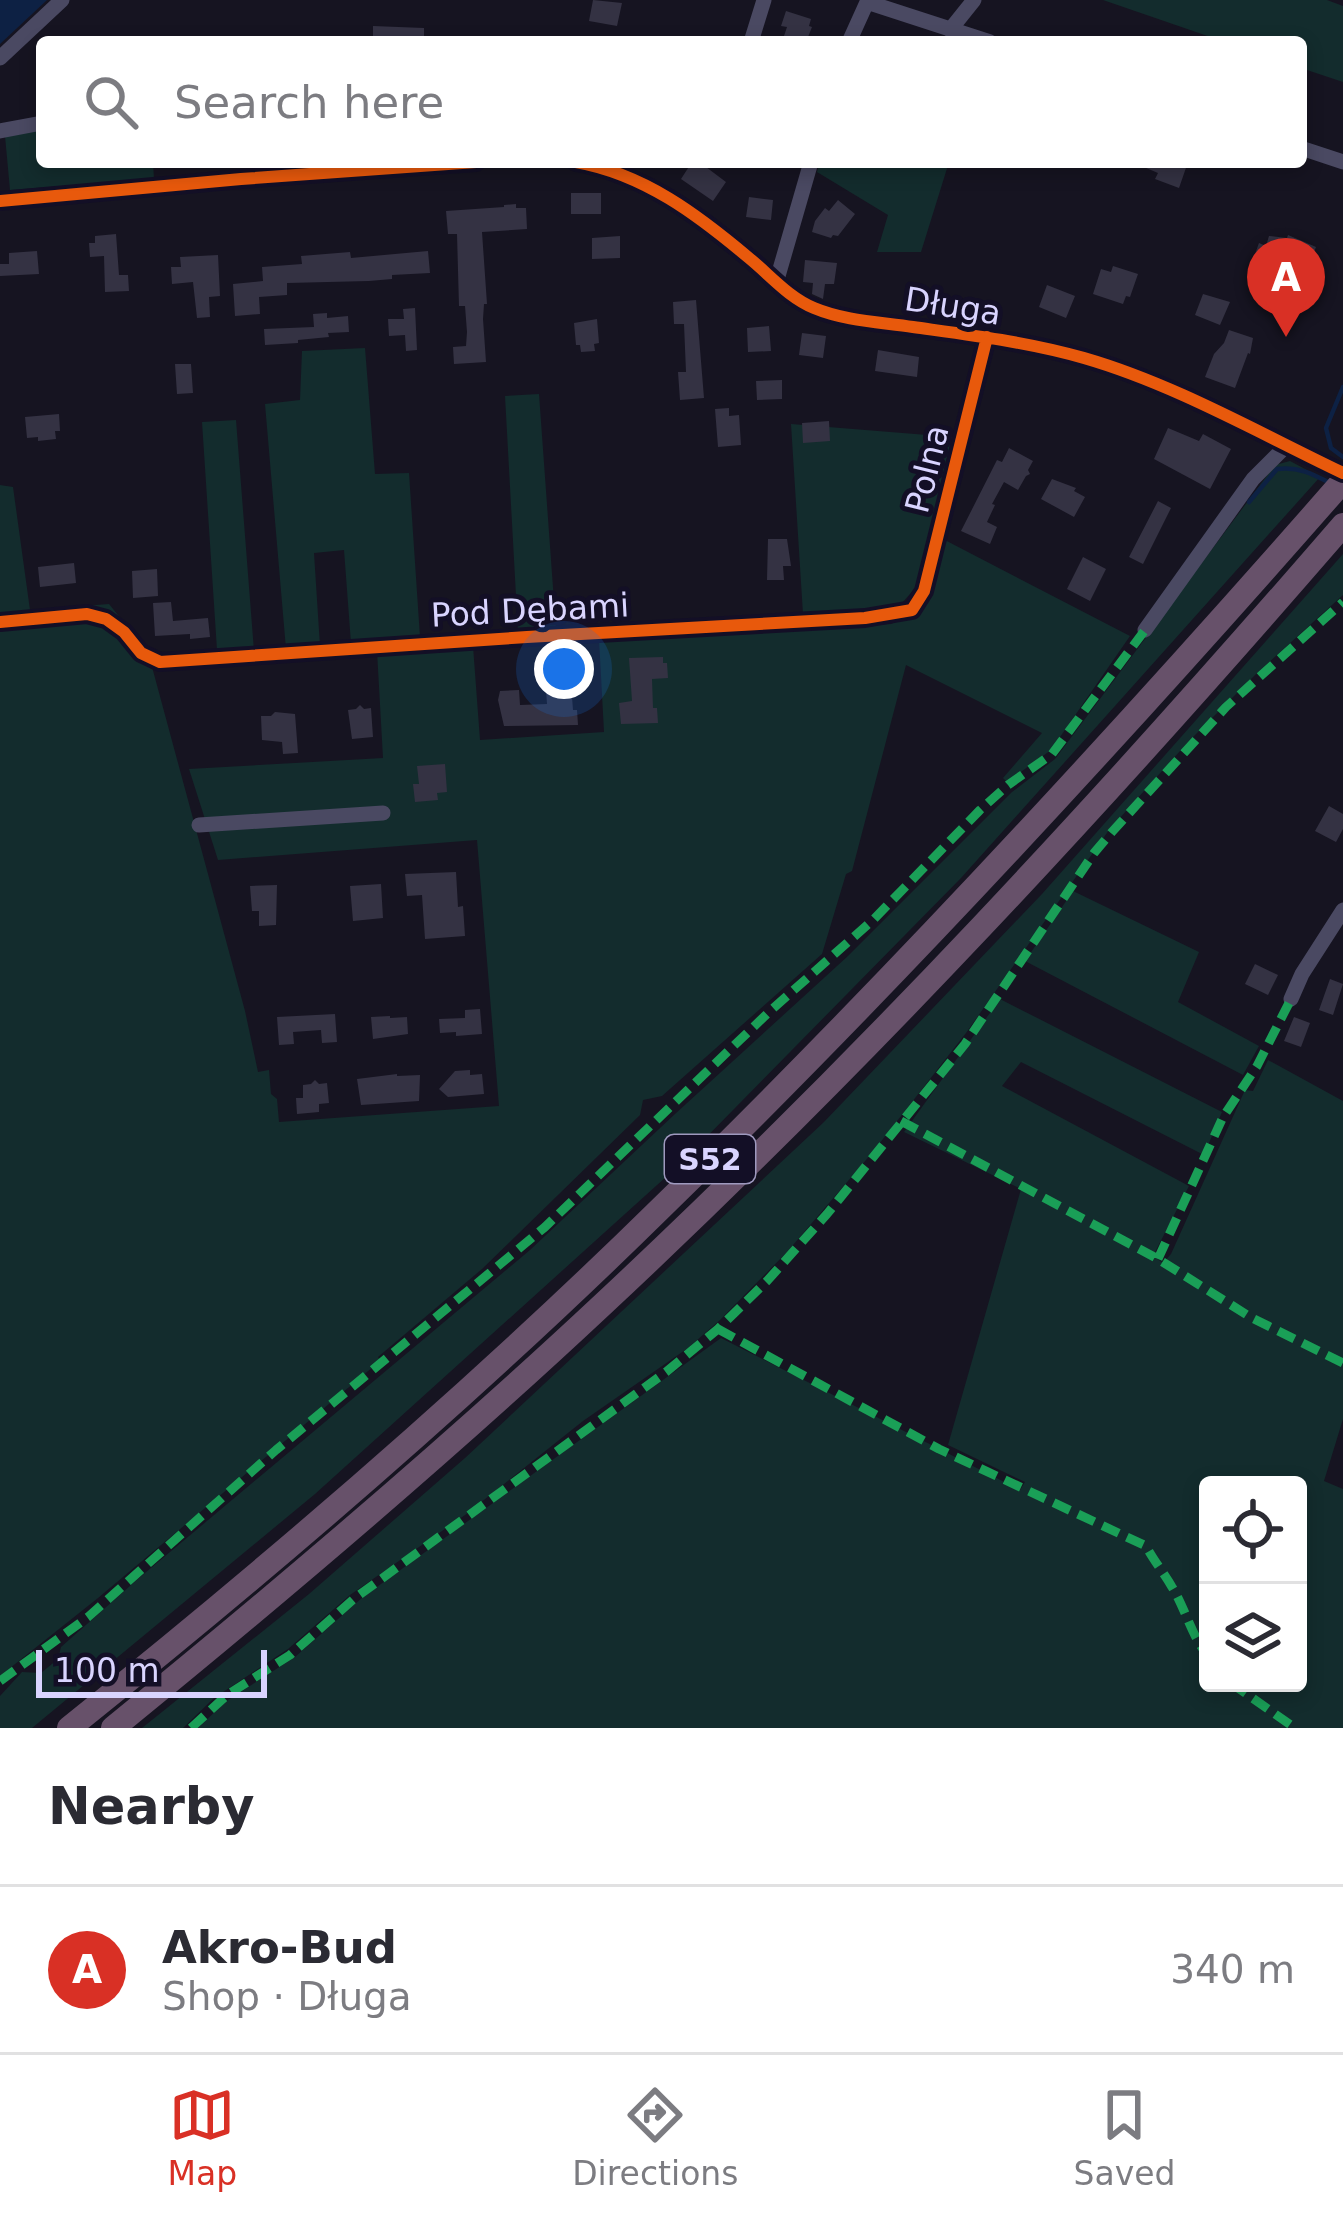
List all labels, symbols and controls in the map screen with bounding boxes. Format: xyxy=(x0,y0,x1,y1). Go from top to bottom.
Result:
search box xyxy=(36,36,1307,168)
icon: search xyxy=(78,69,144,135)
text: Search here xyxy=(174,76,444,129)
pin: A xyxy=(1247,238,1325,337)
street label: Długa xyxy=(902,279,1004,333)
street label: Polna xyxy=(897,421,957,517)
street label: Pod Dębami xyxy=(430,585,630,635)
your location xyxy=(534,639,594,699)
road number: S52 xyxy=(665,1135,755,1183)
map controls xyxy=(1199,1476,1307,1692)
button: locate xyxy=(1199,1476,1307,1584)
button: layers xyxy=(1199,1584,1307,1692)
scale bar xyxy=(36,1644,267,1697)
text: 100 m xyxy=(54,1651,160,1690)
text: Nearby xyxy=(48,1777,255,1836)
text: Akro-Bud xyxy=(162,1921,397,1974)
text: A xyxy=(72,1947,102,1992)
text: 340 m xyxy=(1170,1947,1295,1992)
text: Shop · Długa xyxy=(162,1974,412,2019)
tab: Map xyxy=(168,2082,237,2193)
tab: Directions xyxy=(572,2082,738,2193)
tab: Saved xyxy=(1074,2082,1175,2193)

